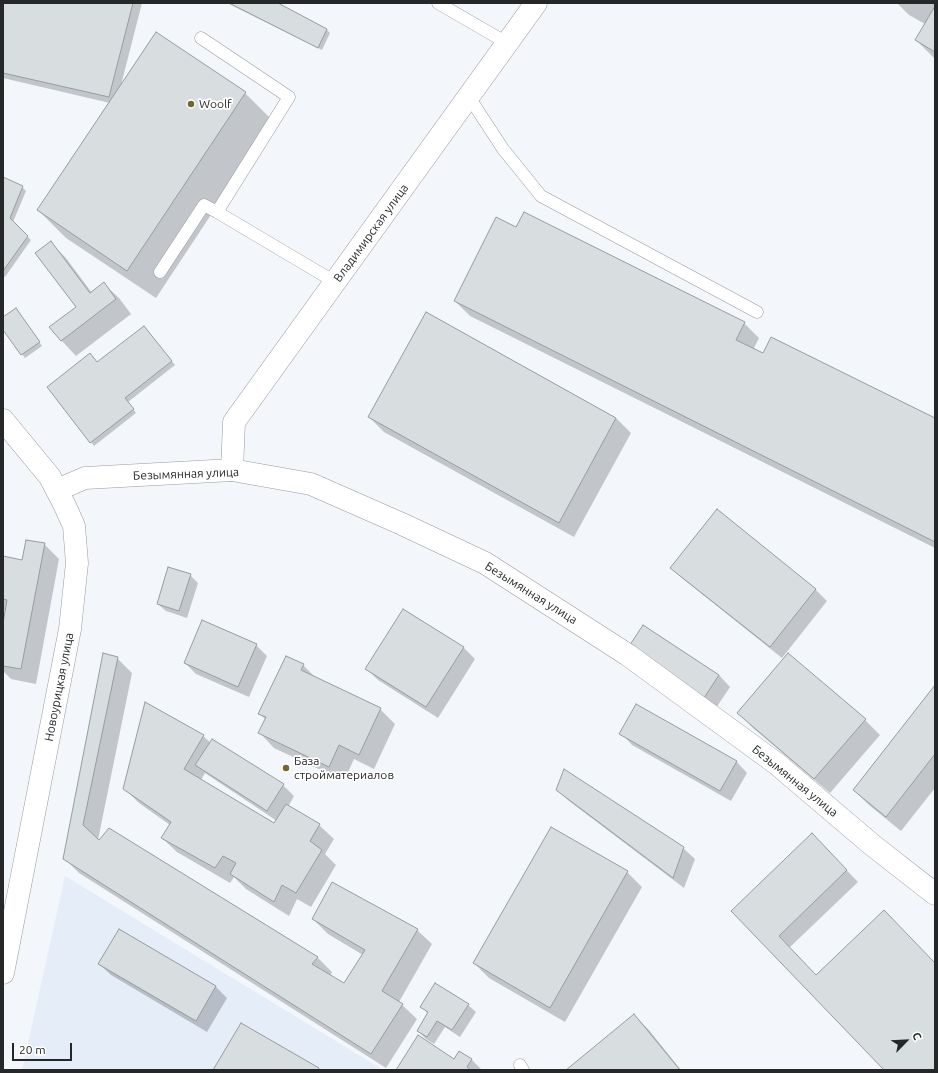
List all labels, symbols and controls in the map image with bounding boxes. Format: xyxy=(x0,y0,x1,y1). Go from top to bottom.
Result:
place label: Woolf xyxy=(199,97,232,111)
marker: Woolf xyxy=(186,99,196,109)
street label: Владимирская улица xyxy=(331,181,411,285)
street label: Безымянная улица xyxy=(133,465,239,483)
street label: Безымянная улица xyxy=(482,559,580,627)
street label: Новоурицкая улица xyxy=(41,631,77,743)
street label: Безымянная улица xyxy=(749,742,841,820)
place label: База стройматериалов xyxy=(294,754,394,782)
marker: База стройматериалов xyxy=(281,763,291,773)
north arrow xyxy=(886,1021,926,1061)
text: С xyxy=(910,1030,924,1042)
scale bar xyxy=(14,1035,74,1061)
text: 20 m xyxy=(19,1043,46,1056)

